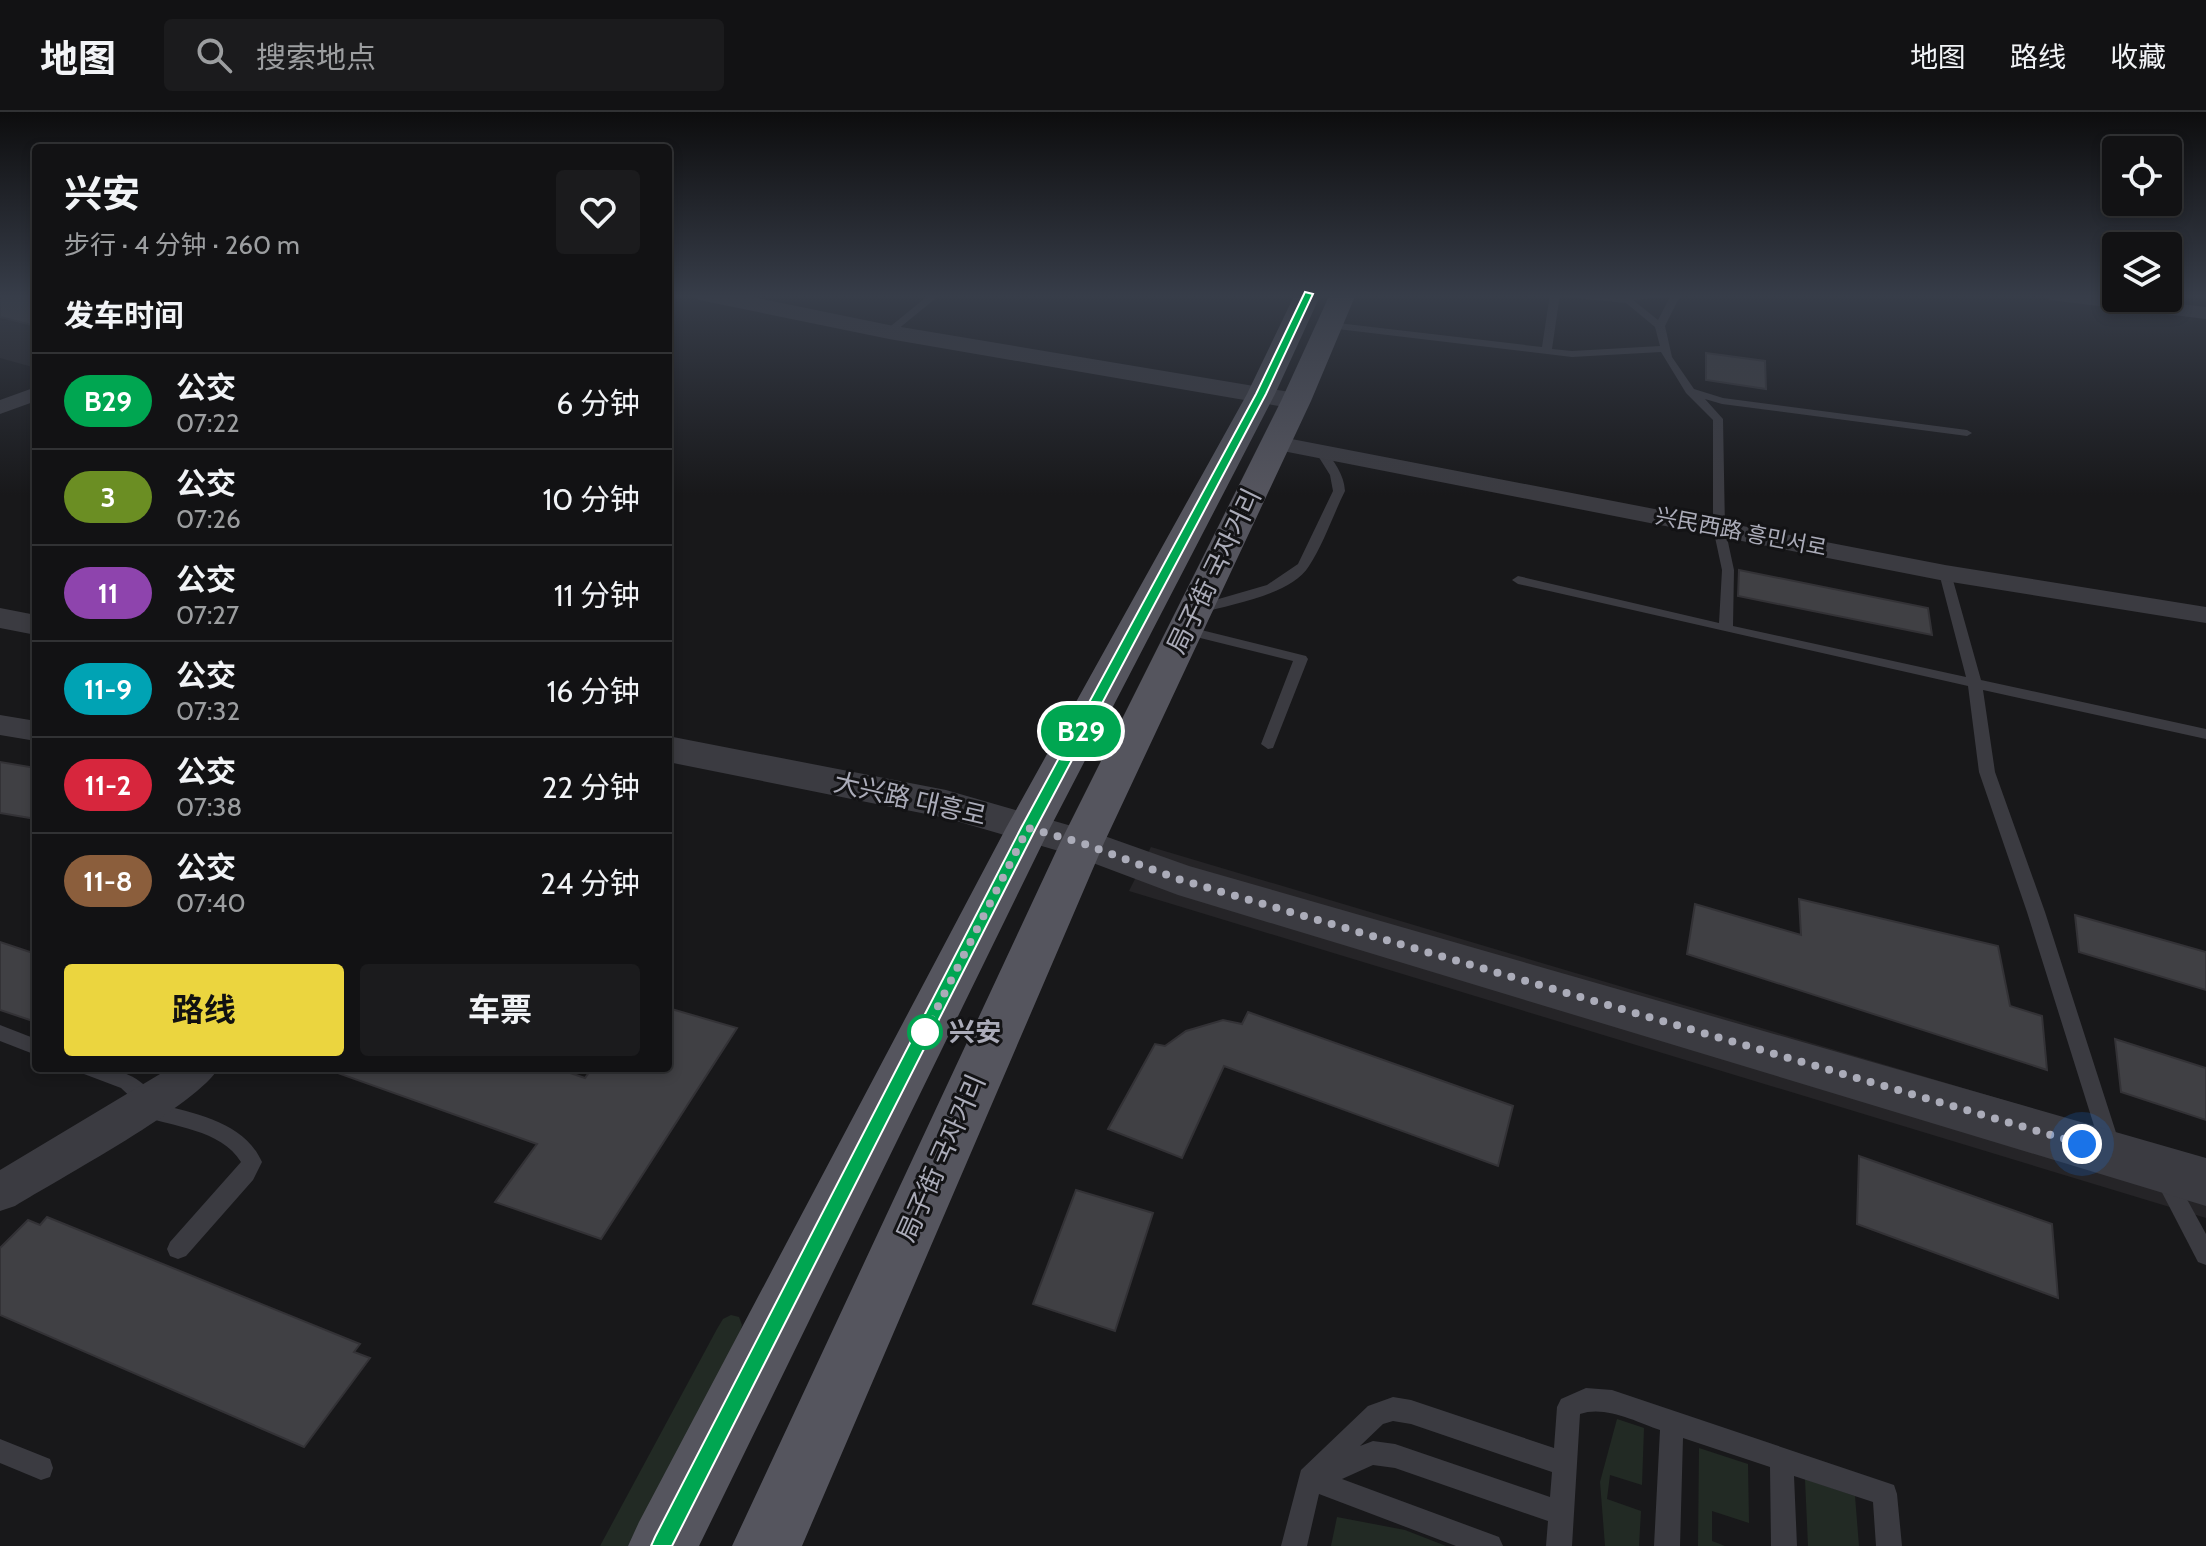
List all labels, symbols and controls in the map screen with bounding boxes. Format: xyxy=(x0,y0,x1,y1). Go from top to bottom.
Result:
search box xyxy=(164,19,724,91)
icon: search xyxy=(192,33,236,77)
text: 地图 xyxy=(40,35,116,82)
text: 搜索地点 xyxy=(256,39,376,76)
text: 地图 xyxy=(1910,40,1966,74)
text: 路线 xyxy=(2010,40,2066,74)
text: 收藏 xyxy=(2110,40,2166,74)
map controls xyxy=(2102,136,2182,312)
button: locate xyxy=(2102,136,2182,216)
text: 兴安 xyxy=(64,170,140,217)
button: heart xyxy=(556,170,640,254)
text: 步行 · 4 分钟 · 260 m xyxy=(64,229,300,261)
button: layers xyxy=(2102,232,2182,312)
text: 发车时间 xyxy=(64,297,184,334)
text: 公交 xyxy=(176,369,236,406)
text: B29 xyxy=(84,384,132,418)
text: 6 分钟 xyxy=(556,385,640,422)
text: 07:22 xyxy=(176,407,240,439)
text: 公交 xyxy=(176,465,236,502)
text: 3 xyxy=(100,480,116,514)
text: 10 分钟 xyxy=(543,481,640,518)
street label: 局子街 국자거리 xyxy=(1160,483,1268,659)
street label: 兴民西路 흥민서로 xyxy=(1653,502,1829,562)
text: 07:26 xyxy=(176,503,241,535)
text: 公交 xyxy=(176,561,236,598)
text: 11 xyxy=(98,576,118,610)
text: 11 分钟 xyxy=(554,577,640,614)
text: 07:27 xyxy=(176,599,239,631)
text: 公交 xyxy=(176,657,236,694)
text: 11-9 xyxy=(84,672,132,706)
text: 16 分钟 xyxy=(546,673,640,710)
text: 07:32 xyxy=(176,695,240,727)
line badge: B29 xyxy=(1035,705,1127,757)
text: B29 xyxy=(1057,714,1105,748)
text: 公交 xyxy=(176,753,236,790)
street label: 大兴路 대흥로 xyxy=(831,766,989,832)
text: 11-2 xyxy=(85,768,131,802)
text: 22 分钟 xyxy=(542,769,640,806)
text: 07:38 xyxy=(176,791,242,823)
text: 公交 xyxy=(176,849,236,886)
text: 11-8 xyxy=(83,864,133,898)
text: 24 分钟 xyxy=(540,865,640,902)
text: 07:40 xyxy=(176,887,246,919)
button: 路线 xyxy=(64,964,344,1056)
button: 车票 xyxy=(360,964,640,1056)
marker: 兴安 xyxy=(908,1015,942,1049)
place label: 兴安 xyxy=(949,1016,1001,1048)
street label: 局子街 국자거리 xyxy=(890,1069,992,1247)
your location xyxy=(2062,1124,2102,1164)

